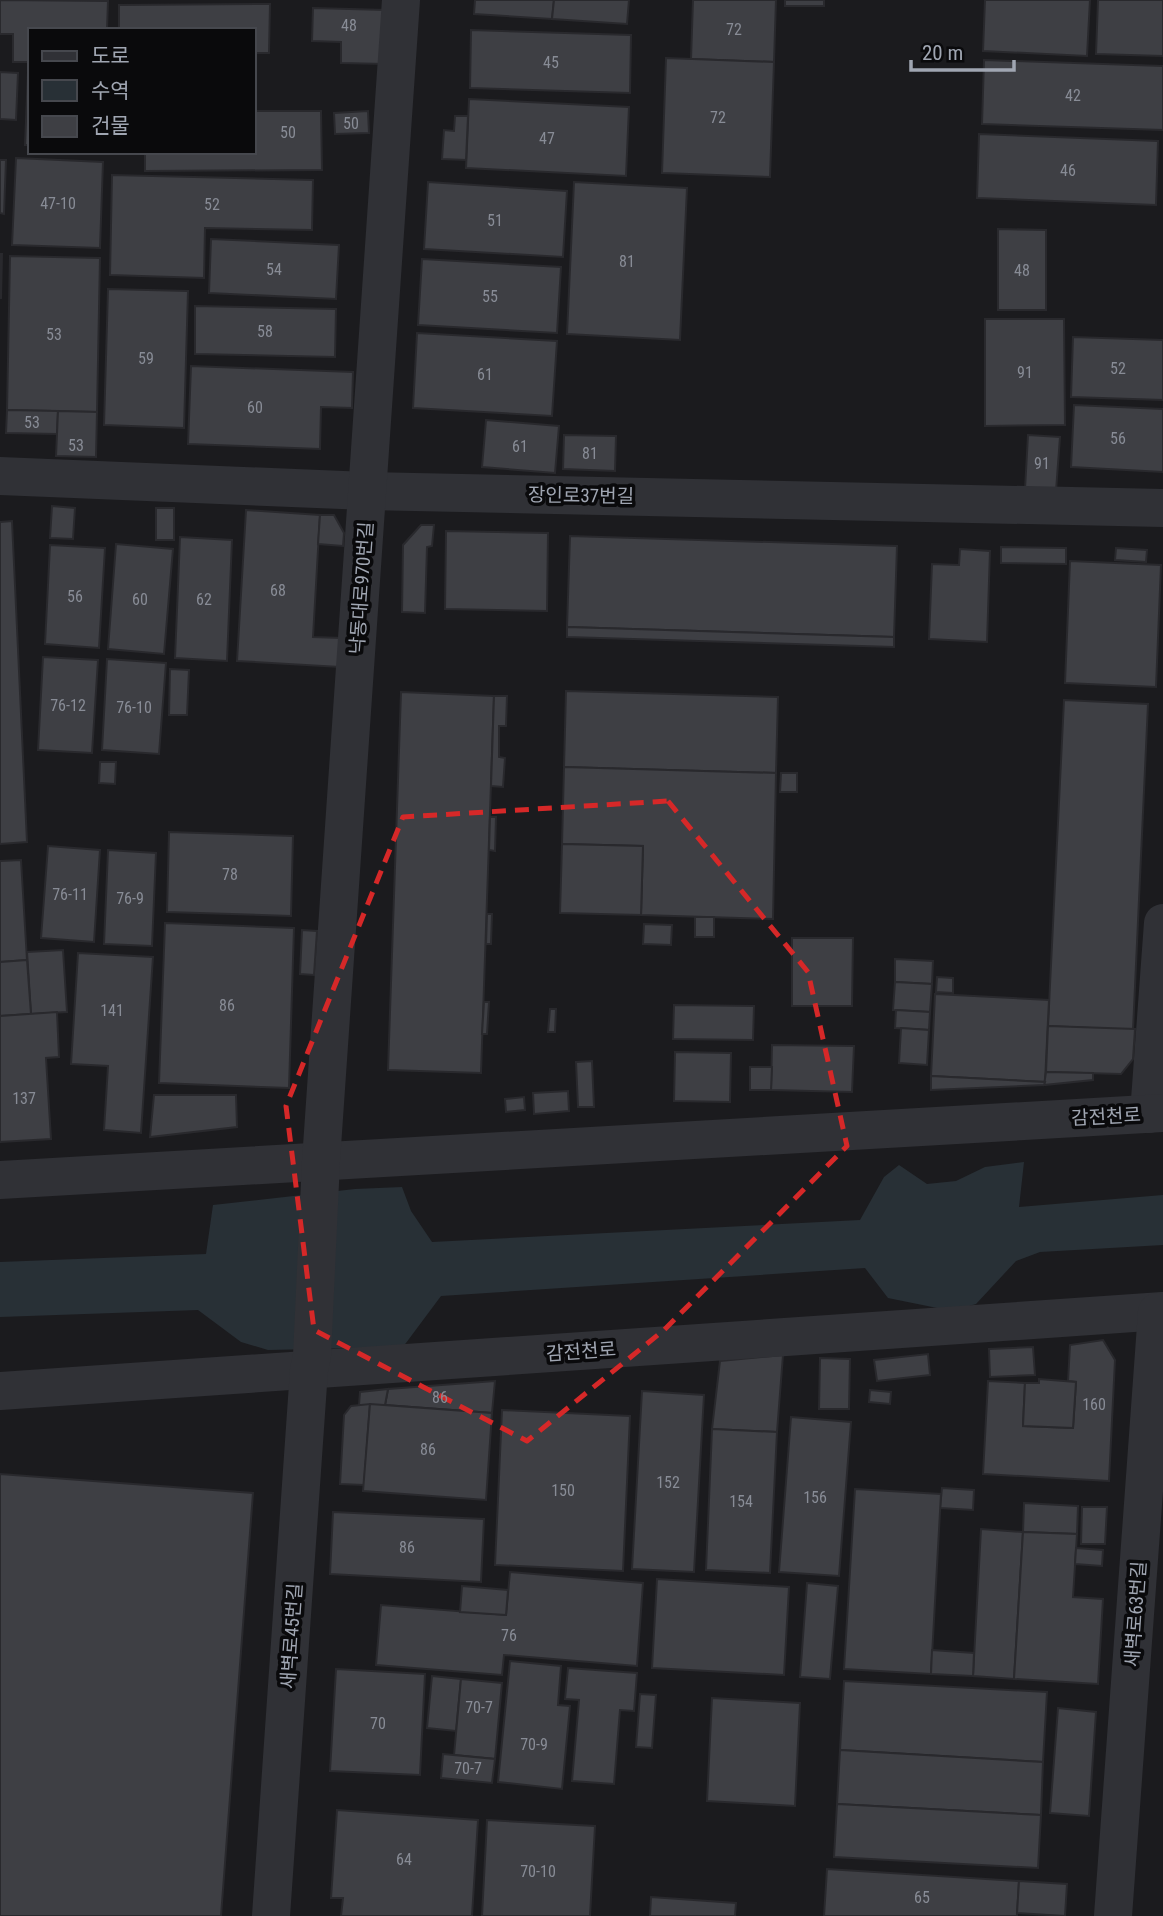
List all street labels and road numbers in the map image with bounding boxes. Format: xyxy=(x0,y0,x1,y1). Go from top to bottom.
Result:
street label: 장인로37번길 xyxy=(528,483,634,508)
street label: 낙동대로970번길 xyxy=(345,521,378,655)
street label: 감전천로 xyxy=(1071,1103,1142,1130)
street label: 감전천로 xyxy=(545,1338,617,1365)
street label: 새벽로63번길 xyxy=(1120,1560,1151,1668)
street label: 새벽로45번길 xyxy=(276,1582,307,1690)

